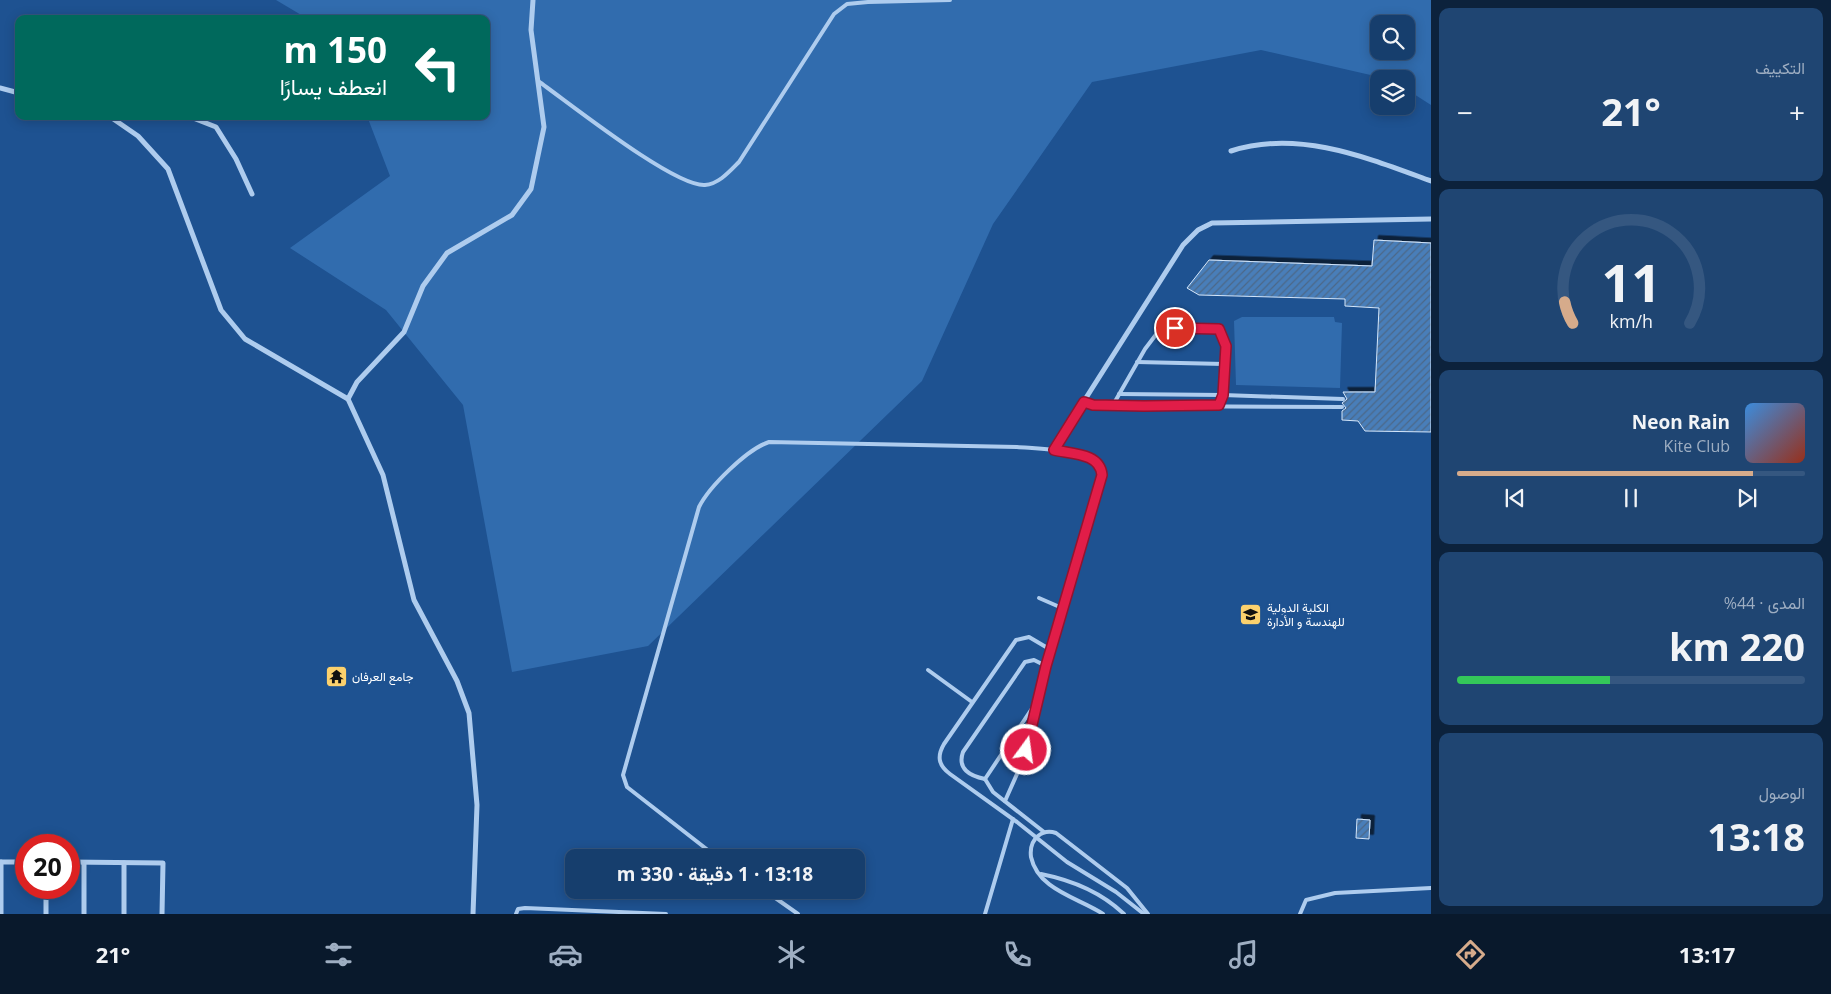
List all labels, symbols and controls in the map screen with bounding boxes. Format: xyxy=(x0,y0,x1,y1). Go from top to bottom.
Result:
map controls xyxy=(1370,15,1415,115)
button: search xyxy=(1370,15,1415,60)
text: 150 m xyxy=(283,26,387,73)
icon: left xyxy=(405,35,470,100)
text: التكييف xyxy=(1755,57,1805,79)
button: layers xyxy=(1370,70,1415,115)
text: انعطف يسارًا xyxy=(280,71,387,101)
text: 21° xyxy=(1601,85,1661,137)
text: − xyxy=(1457,93,1473,131)
text: + xyxy=(1789,93,1805,131)
text: 11 xyxy=(1601,246,1661,317)
pin xyxy=(1154,307,1196,349)
text: km/h xyxy=(1609,309,1653,333)
icon: arrive xyxy=(1161,314,1189,342)
text: Neon Rain xyxy=(1632,409,1730,435)
text: Kite Club xyxy=(1664,435,1730,457)
icon: previous xyxy=(1501,484,1529,512)
icon: pause xyxy=(1617,484,1645,512)
icon: next xyxy=(1733,484,1761,512)
text: المدى · 44% xyxy=(1724,592,1805,614)
place label: الكلية الدولية للهندسة و الأدارة xyxy=(1267,599,1345,630)
school or university icon: الكلية الدولية للهندسة و الأدارة xyxy=(1239,602,1263,626)
text: 220 km xyxy=(1669,620,1805,672)
temple icon: جامع العرفان xyxy=(324,664,348,688)
place label: جامع العرفان xyxy=(352,668,414,686)
position arrow xyxy=(999,723,1051,775)
text: الوصول xyxy=(1759,782,1805,804)
text: 13:18 xyxy=(1707,810,1805,862)
speed limit sign: 20 xyxy=(15,834,80,899)
text: 13:18 · 1 دقيقة · 330 m xyxy=(617,861,813,887)
icon: filters xyxy=(321,937,356,972)
icon: car xyxy=(548,937,583,972)
icon: climate xyxy=(774,937,809,972)
icon: phone xyxy=(1000,937,1035,972)
icon: music xyxy=(1226,937,1261,972)
icon: directions xyxy=(1453,937,1488,972)
text: 21° xyxy=(96,939,130,969)
text: 13:17 xyxy=(1679,939,1735,969)

